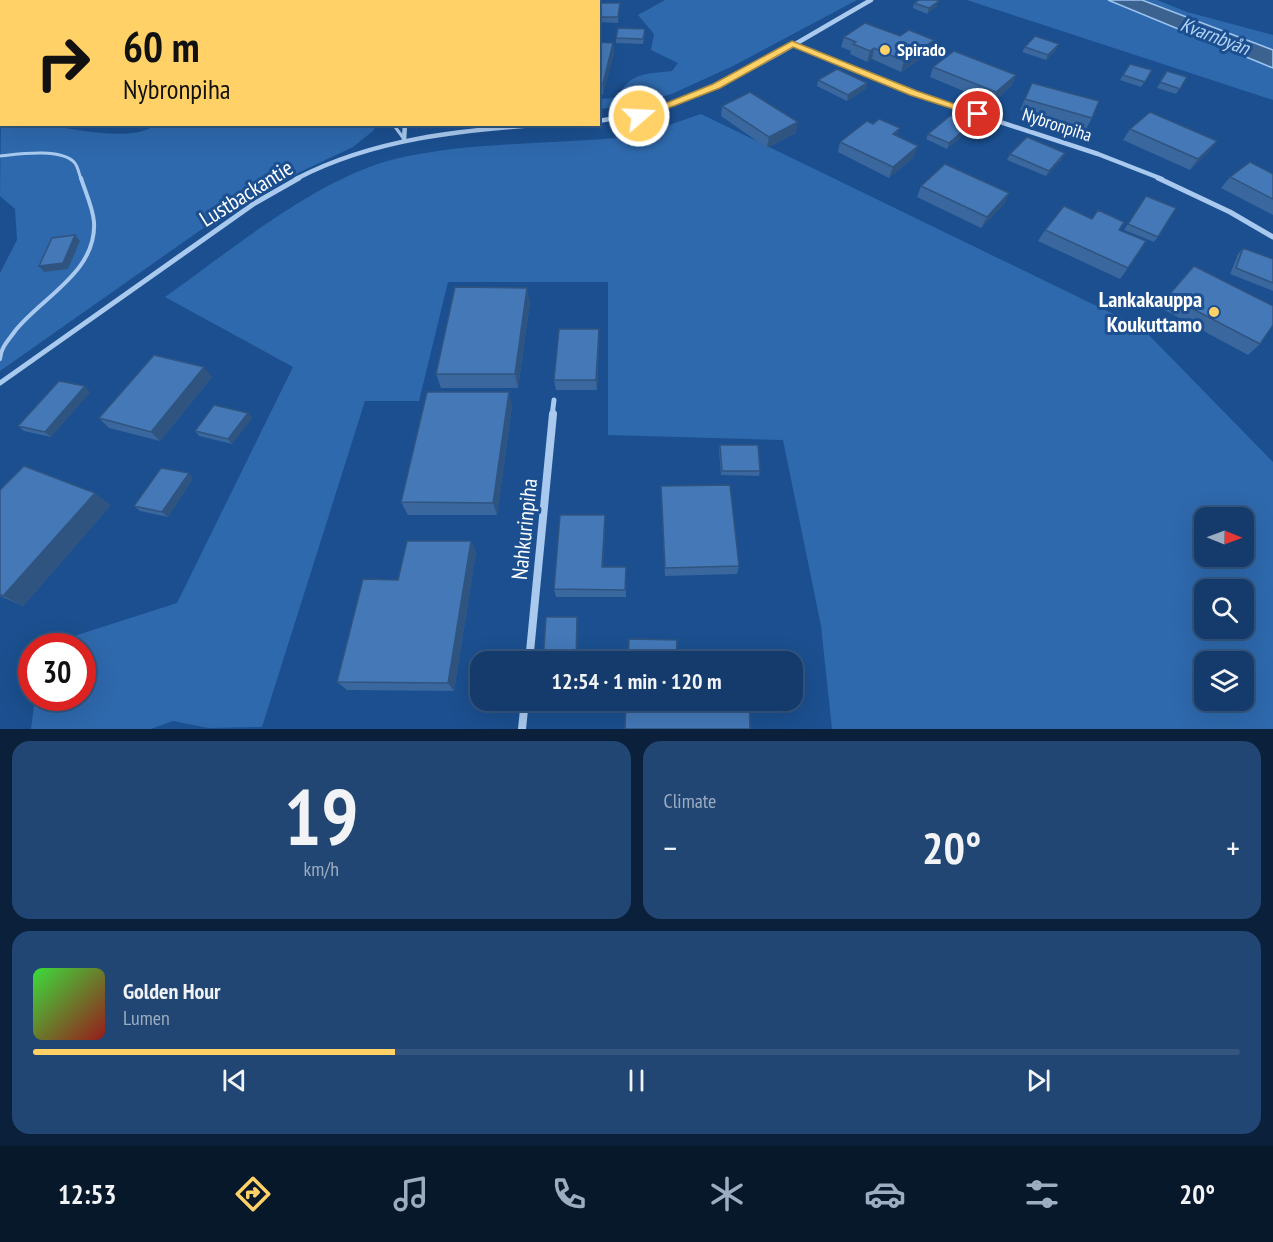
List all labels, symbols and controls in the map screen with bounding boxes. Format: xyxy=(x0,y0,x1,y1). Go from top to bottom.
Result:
water label: Kvarnbyån xyxy=(1177,11,1254,61)
text: 60 m xyxy=(123,19,200,74)
icon: right xyxy=(24,24,102,102)
place label: Spirado xyxy=(897,38,946,61)
marker: Spirado xyxy=(878,43,892,57)
text: Nybronpiha xyxy=(123,72,231,106)
position arrow xyxy=(607,84,671,148)
pin xyxy=(952,88,1003,139)
icon: arrive xyxy=(961,97,994,130)
street label: Nybronpiha xyxy=(1019,103,1095,147)
street label: Lustbackantie xyxy=(194,153,298,233)
place label: Lankakauppa Koukuttamo xyxy=(1099,285,1202,338)
marker: Lankakauppa Koukuttamo xyxy=(1207,305,1221,319)
street label: Nahkurinpiha xyxy=(505,477,543,581)
north arrow xyxy=(1194,507,1254,567)
map controls xyxy=(1194,507,1254,711)
button: search xyxy=(1194,579,1254,639)
speed limit sign: 30 xyxy=(18,633,96,711)
button: layers xyxy=(1194,651,1254,711)
text: 12:54 · 1 min · 120 m xyxy=(551,667,722,695)
text: 19 xyxy=(284,766,359,867)
text: Climate xyxy=(664,788,716,814)
text: 20° xyxy=(922,818,981,876)
text: − xyxy=(664,826,677,869)
text: + xyxy=(1226,826,1240,869)
text: km/h xyxy=(304,856,339,882)
text: Golden Hour xyxy=(123,977,221,1005)
text: Lumen xyxy=(123,1005,170,1031)
icon: previous xyxy=(218,1064,251,1097)
icon: pause xyxy=(620,1064,653,1097)
icon: next xyxy=(1022,1064,1055,1097)
icon: directions xyxy=(232,1173,274,1215)
icon: music xyxy=(390,1173,432,1215)
icon: phone xyxy=(548,1173,590,1215)
icon: climate xyxy=(706,1173,748,1215)
icon: car xyxy=(864,1173,906,1215)
icon: filters xyxy=(1021,1173,1063,1215)
text: 12:53 xyxy=(58,1177,116,1211)
text: 20° xyxy=(1179,1177,1215,1211)

